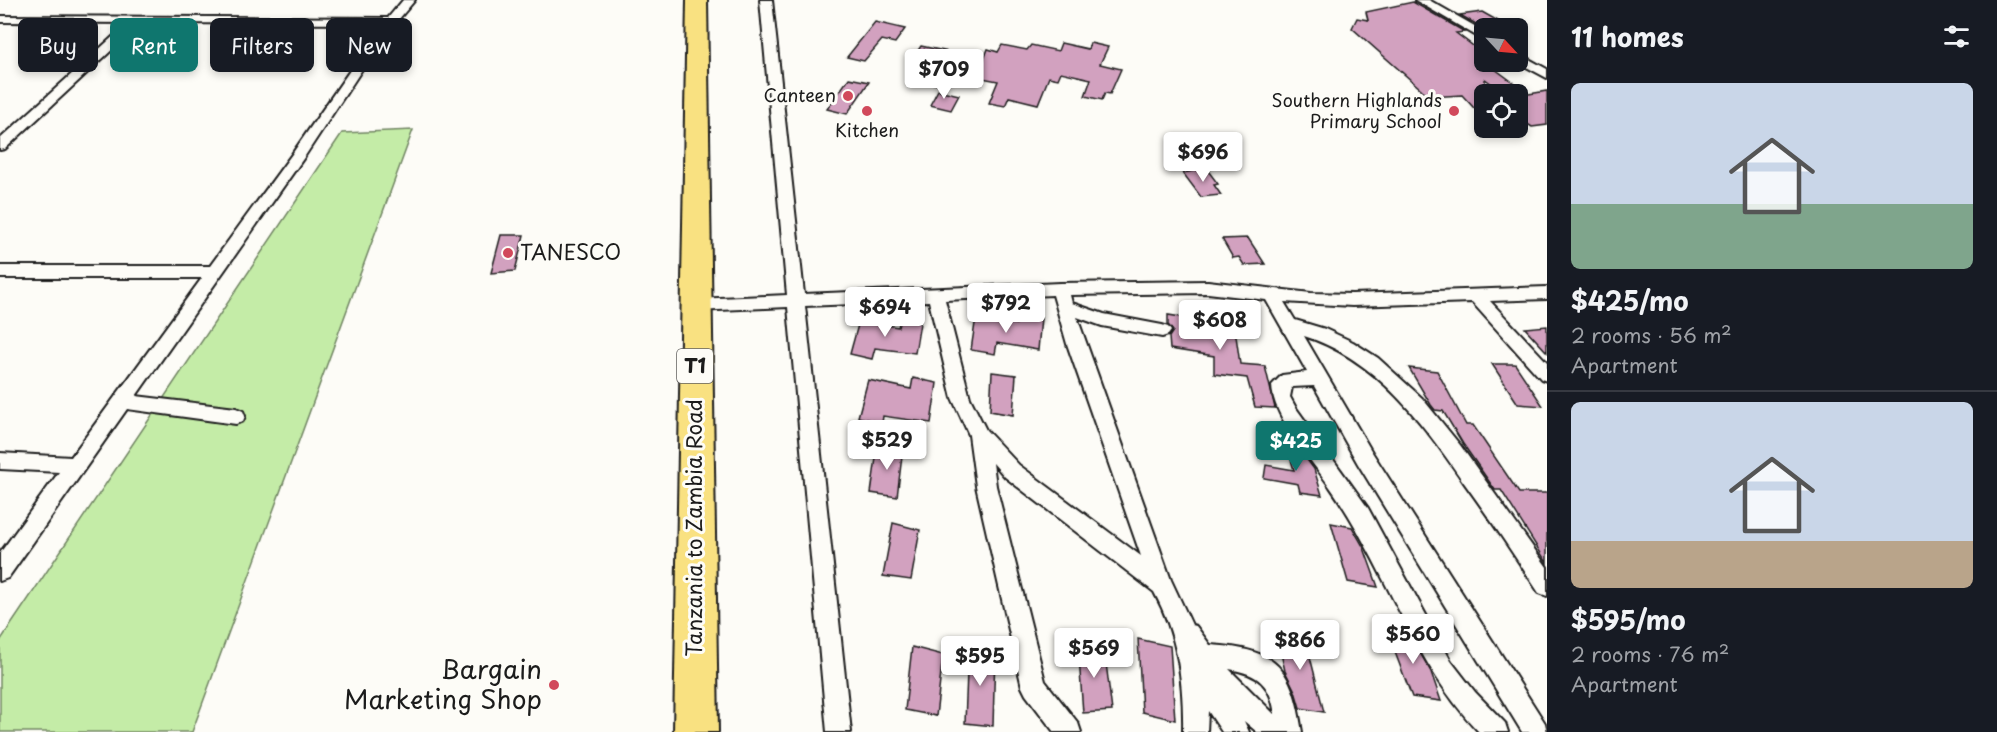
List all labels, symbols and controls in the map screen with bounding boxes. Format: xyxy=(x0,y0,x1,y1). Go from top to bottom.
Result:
text: 11 homes xyxy=(1571,17,1684,56)
chip: Buy xyxy=(18,18,98,72)
chip: Rent xyxy=(110,18,198,72)
chip: Filters xyxy=(210,18,314,72)
chip: New xyxy=(326,18,412,72)
north arrow xyxy=(1474,18,1528,72)
map controls xyxy=(1474,18,1528,138)
icon: filters xyxy=(1940,20,1973,53)
pin: $709 xyxy=(908,49,980,100)
text: $709 xyxy=(919,53,969,83)
place label: Canteen xyxy=(764,81,836,108)
button: locate xyxy=(1474,84,1528,138)
place label: Southern Highlands Primary School xyxy=(1272,86,1442,134)
marker: Canteen xyxy=(841,89,855,103)
marker: Kitchen xyxy=(860,104,874,118)
marker: Southern Highlands Primary School xyxy=(1447,104,1461,118)
place label: Kitchen xyxy=(835,116,899,143)
icon: home xyxy=(1718,122,1826,230)
pin: $696 xyxy=(1167,132,1239,183)
text: $696 xyxy=(1177,136,1229,166)
place label: TANESCO xyxy=(520,235,621,267)
marker: TANESCO xyxy=(501,246,515,260)
text: $425/mo xyxy=(1571,281,1689,320)
pin: $792 xyxy=(970,283,1042,334)
pin: $694 xyxy=(849,287,921,338)
text: $792 xyxy=(981,287,1031,317)
text: $694 xyxy=(859,291,911,321)
pin: $608 xyxy=(1184,300,1256,351)
text: $608 xyxy=(1193,304,1247,334)
text: 2 rooms · 56 m² xyxy=(1571,320,1732,350)
road number: T1 xyxy=(677,349,713,383)
text: Apartment xyxy=(1571,350,1678,380)
street label: Tanzania to Zambia Road xyxy=(677,399,709,657)
pin: $529 xyxy=(851,420,923,471)
pin: $425 xyxy=(1260,421,1332,472)
text: $529 xyxy=(862,424,912,454)
text: $425 xyxy=(1270,425,1322,455)
icon: home xyxy=(1718,441,1826,549)
text: $595/mo xyxy=(1571,600,1685,639)
pin: $560 xyxy=(1377,614,1449,665)
text: $560 xyxy=(1386,618,1440,648)
pin: $866 xyxy=(1264,620,1336,671)
text: $866 xyxy=(1274,624,1326,654)
pin: $569 xyxy=(1058,628,1130,679)
text: $569 xyxy=(1068,632,1120,662)
pin: $595 xyxy=(944,636,1016,687)
text: 2 rooms · 76 m² xyxy=(1571,639,1729,669)
text: $595 xyxy=(955,640,1005,670)
place label: Bargain Marketing Shop xyxy=(344,649,542,718)
text: Apartment xyxy=(1571,669,1678,699)
marker: Bargain Marketing Shop xyxy=(547,678,561,692)

